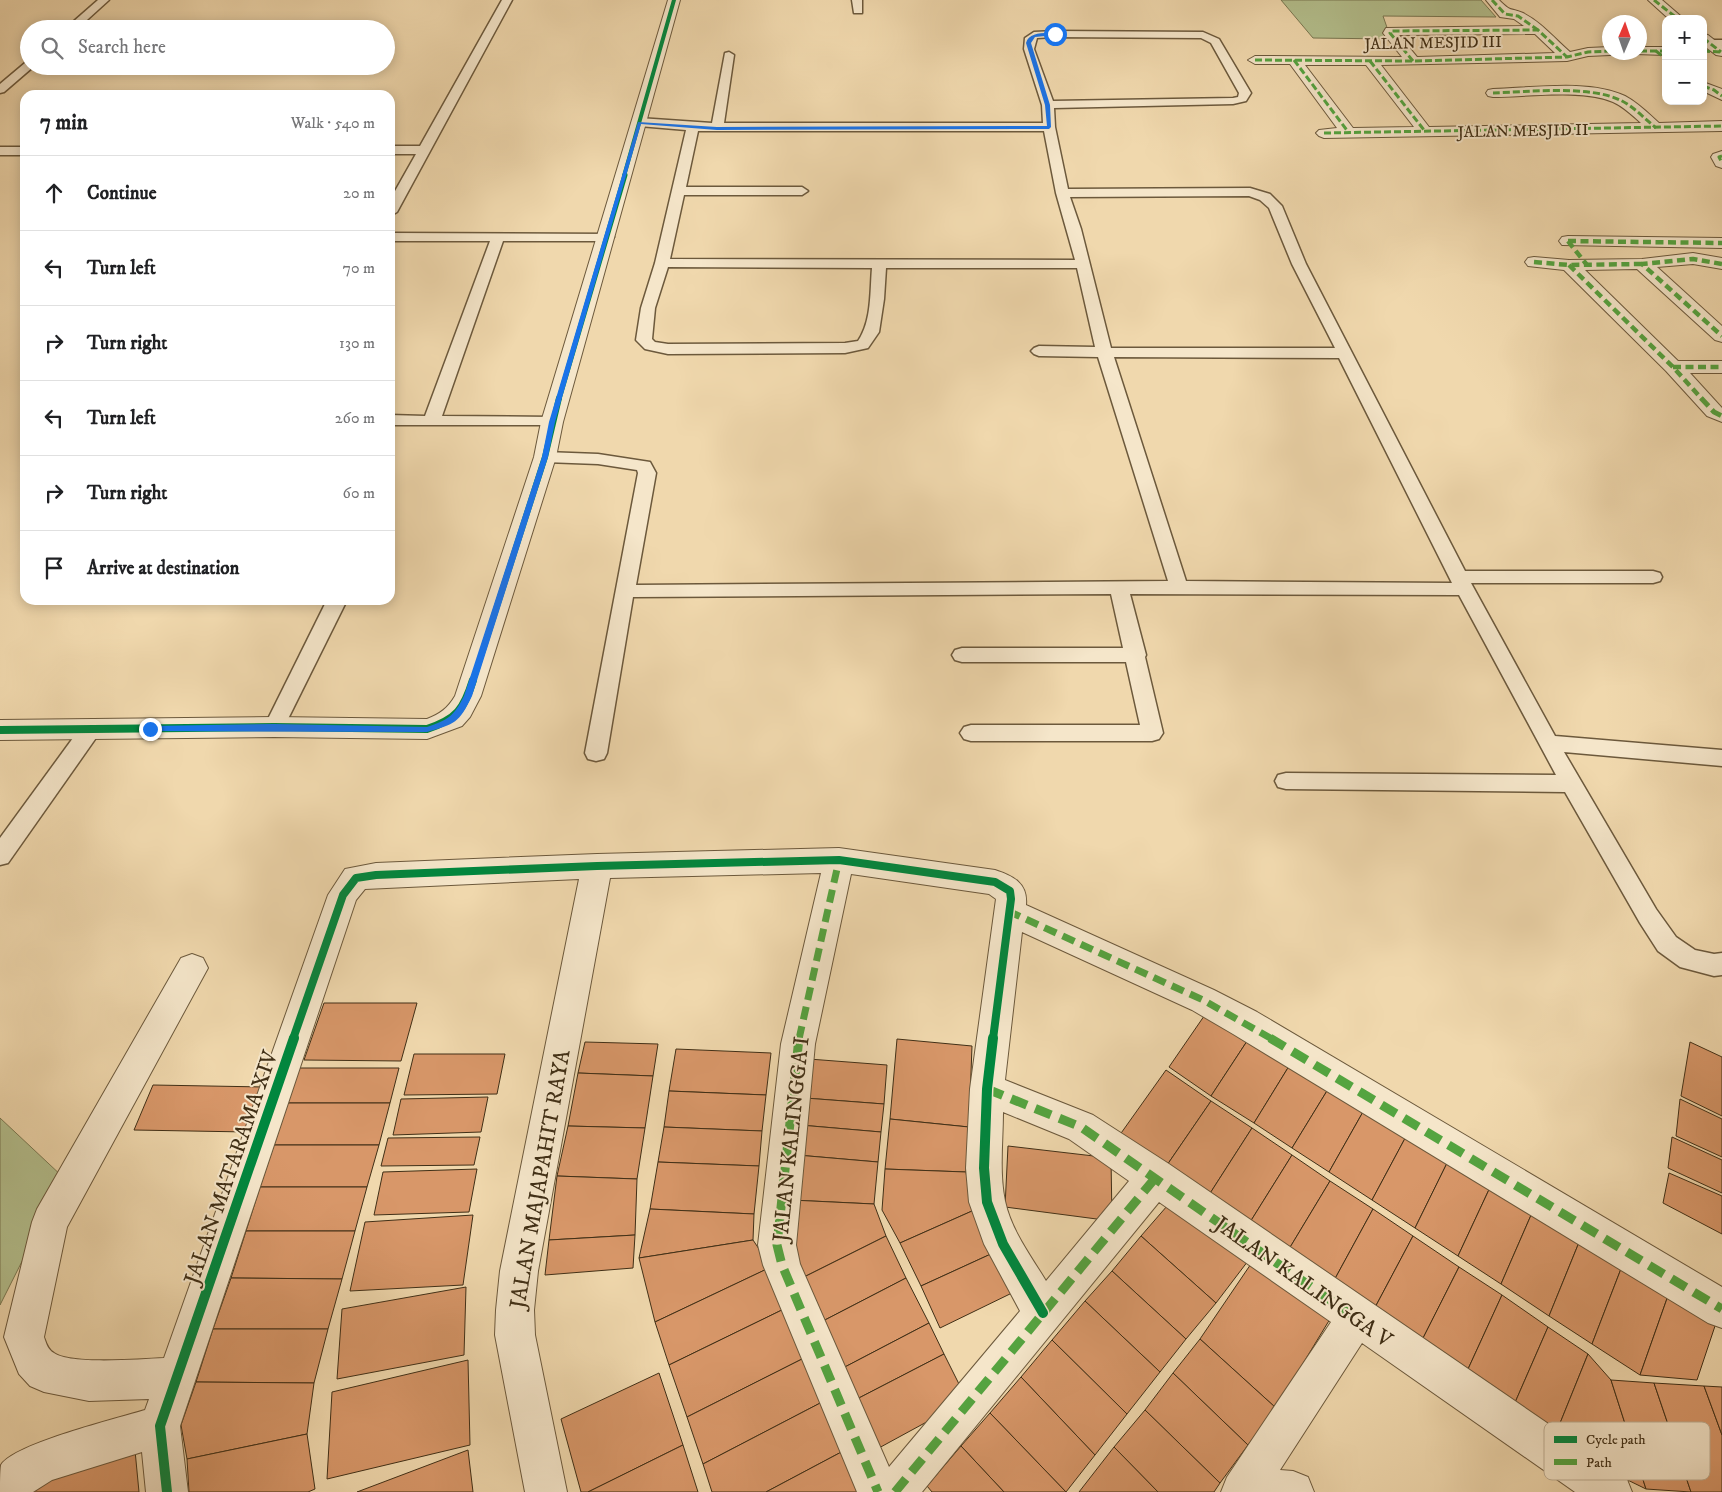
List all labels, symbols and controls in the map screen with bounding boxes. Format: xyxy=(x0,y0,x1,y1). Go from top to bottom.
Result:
north arrow xyxy=(1602,15,1647,60)
map controls xyxy=(1662,15,1707,105)
button: + xyxy=(1662,15,1707,60)
search box xyxy=(20,20,395,75)
route start xyxy=(1044,23,1067,46)
street label: JALAN MESJID III xyxy=(1362,32,1502,54)
icon: search xyxy=(38,34,66,62)
text: Search here xyxy=(78,36,166,59)
button: − xyxy=(1662,60,1707,105)
text: 7 min xyxy=(40,110,88,136)
text: Walk · 540 m xyxy=(291,113,375,133)
street label: JALAN MESJID II xyxy=(1455,120,1589,142)
icon: ahead xyxy=(40,179,68,207)
text: Continue xyxy=(87,182,157,205)
text: 20 m xyxy=(343,183,375,203)
icon: left xyxy=(40,254,68,282)
text: Turn left xyxy=(87,257,156,280)
text: 70 m xyxy=(343,258,375,278)
icon: right xyxy=(40,329,68,357)
text: Turn right xyxy=(87,332,167,355)
text: 130 m xyxy=(339,333,375,353)
icon: left xyxy=(40,404,68,432)
text: Turn left xyxy=(87,407,156,430)
text: 260 m xyxy=(335,408,375,428)
icon: right xyxy=(40,479,68,507)
text: Turn right xyxy=(87,482,167,505)
text: 60 m xyxy=(343,483,375,503)
icon: arrive xyxy=(40,554,68,582)
text: Arrive at destination xyxy=(87,557,239,580)
route end xyxy=(139,718,162,741)
street label: JALAN KALINGGA I xyxy=(767,1035,816,1245)
street label: JALAN MATARAMA XIV xyxy=(178,1046,284,1290)
street label: JALAN MAJAPAHIT RAYA xyxy=(504,1047,577,1313)
street label: JALAN KALINGGA V xyxy=(1207,1209,1398,1354)
legend xyxy=(1544,1422,1710,1480)
text: Cycle path xyxy=(1586,1431,1646,1449)
text: Path xyxy=(1586,1454,1613,1472)

